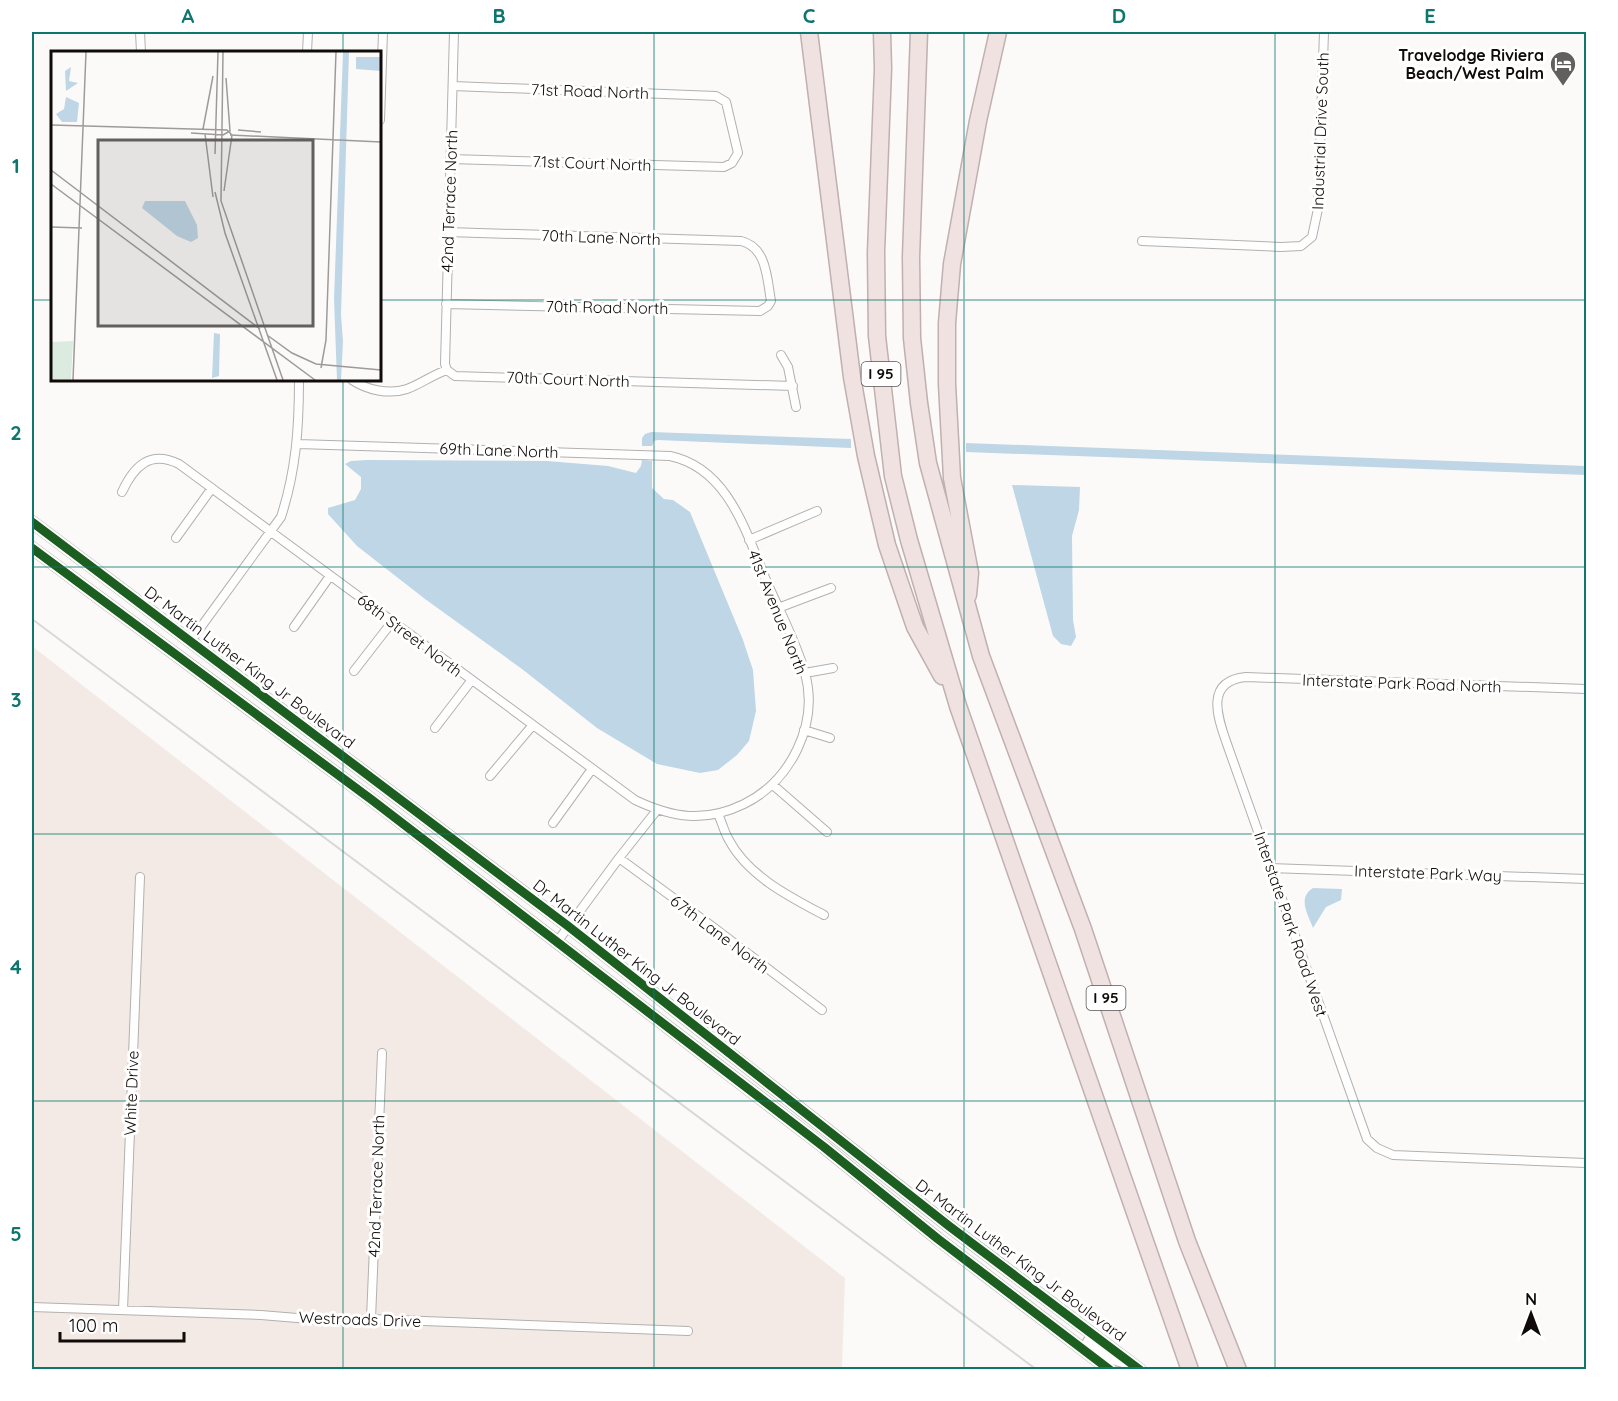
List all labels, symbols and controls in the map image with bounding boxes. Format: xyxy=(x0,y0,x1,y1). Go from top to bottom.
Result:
text: A xyxy=(182,3,195,28)
text: B xyxy=(492,3,506,28)
text: C xyxy=(803,3,816,28)
text: D xyxy=(1112,3,1126,28)
text: E xyxy=(1424,3,1436,28)
place label: Travelodge Riviera Beach/West Palm xyxy=(1398,45,1544,83)
hotel icon: Travelodge Riviera Beach/West Palm xyxy=(1548,49,1578,87)
inset map xyxy=(51,51,381,381)
street label: Industrial Drive South xyxy=(1307,52,1333,210)
street label: 71st Road North xyxy=(531,79,649,103)
street label: 42nd Terrace North xyxy=(437,129,461,273)
street label: 71st Court North xyxy=(532,151,652,175)
text: 1 xyxy=(12,153,20,178)
street label: 70th Lane North xyxy=(541,225,661,249)
street label: 70th Road North xyxy=(546,296,668,318)
road number: I 95 xyxy=(862,362,900,386)
street label: 70th Court North xyxy=(506,367,630,391)
text: 2 xyxy=(10,420,22,445)
street label: 69th Lane North xyxy=(439,438,559,462)
street label: 41st Avenue North xyxy=(744,547,812,677)
street label: Dr Martin Luther King Jr Boulevard xyxy=(141,581,359,753)
street label: 68th Street North xyxy=(354,589,466,681)
street label: Interstate Park Road North xyxy=(1302,670,1502,696)
text: 3 xyxy=(11,687,21,712)
street label: Interstate Park Road West xyxy=(1250,829,1332,1019)
street label: Interstate Park Way xyxy=(1354,860,1502,886)
street label: Dr Martin Luther King Jr Boulevard xyxy=(529,875,745,1049)
street label: 67th Lane North xyxy=(667,890,773,978)
text: 4 xyxy=(10,954,22,979)
road number: I 95 xyxy=(1086,986,1126,1010)
street label: White Drive xyxy=(120,1050,142,1136)
street label: 42nd Terrace North xyxy=(364,1114,388,1258)
street label: Dr Martin Luther King Jr Boulevard xyxy=(912,1174,1130,1346)
text: 5 xyxy=(10,1221,22,1246)
north arrow xyxy=(1501,1284,1561,1344)
text: N xyxy=(1525,1289,1537,1309)
scale bar xyxy=(60,1305,184,1343)
street label: Westroads Drive xyxy=(298,1307,422,1331)
text: 100 m xyxy=(69,1314,118,1337)

